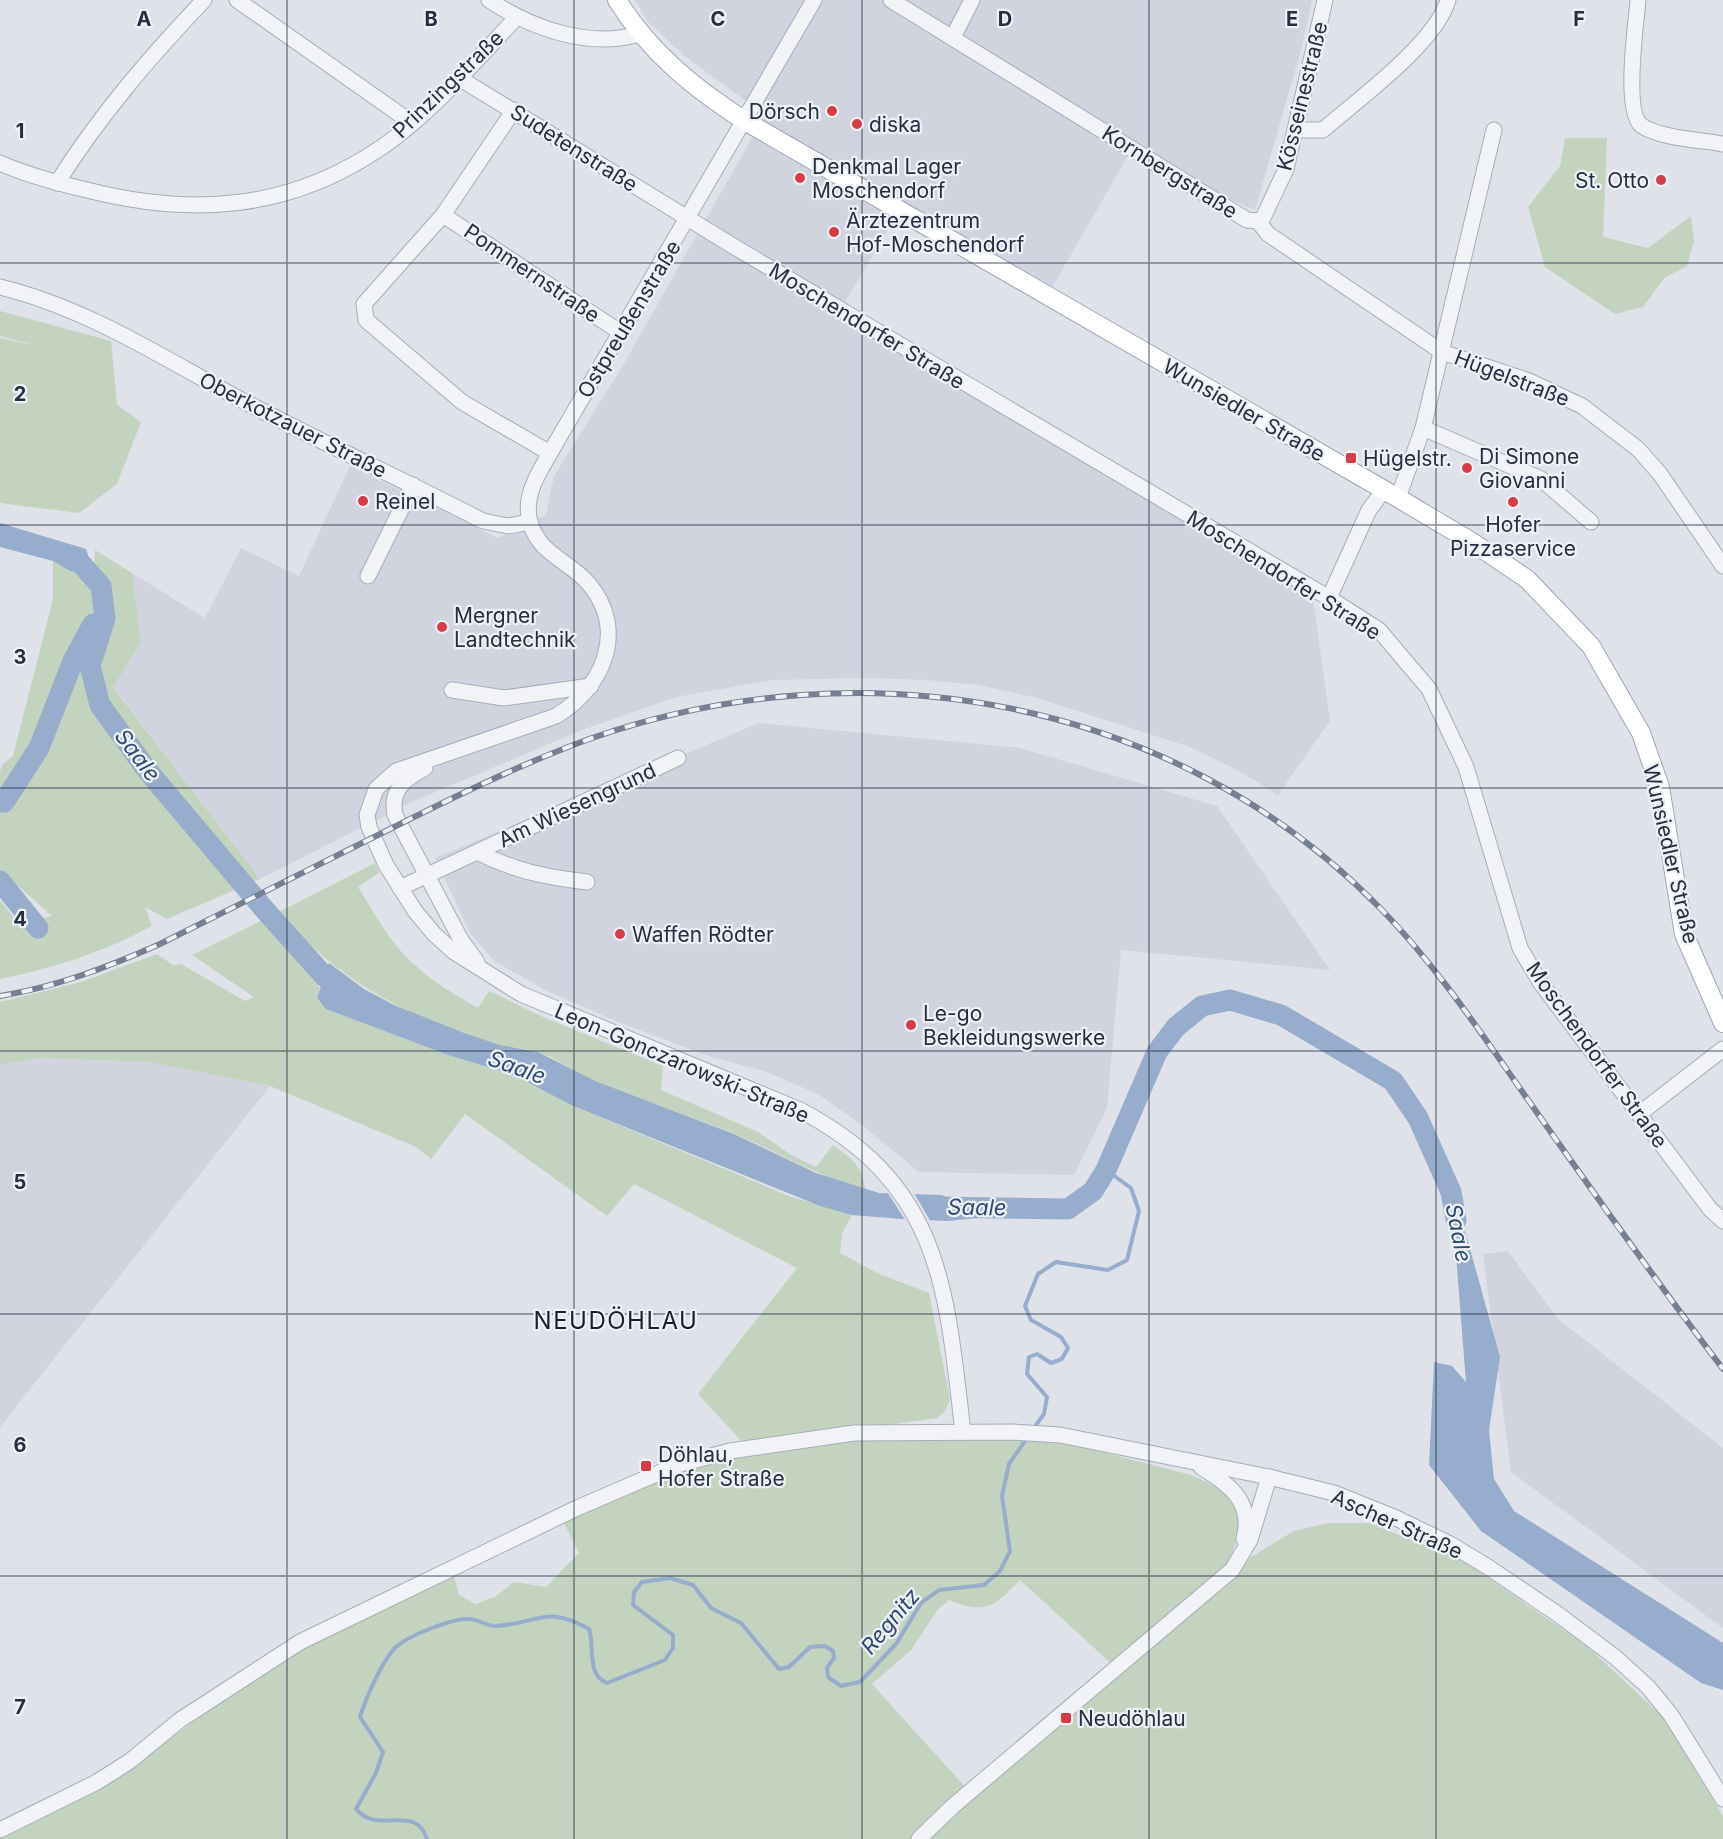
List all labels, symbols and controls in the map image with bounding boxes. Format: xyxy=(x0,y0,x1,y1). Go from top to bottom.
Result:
text: A xyxy=(137,7,152,31)
text: B xyxy=(424,7,438,31)
text: C xyxy=(711,7,725,31)
text: D xyxy=(998,7,1012,31)
text: E xyxy=(1286,7,1298,31)
text: F xyxy=(1573,7,1585,31)
street label: Kösseinestraße xyxy=(1271,19,1333,173)
street label: Prinzingstraße xyxy=(388,25,508,143)
street label: Sudetenstraße xyxy=(506,99,642,197)
place label: Dörsch xyxy=(749,99,820,124)
marker: Dörsch xyxy=(825,104,839,118)
place label: diska xyxy=(869,112,921,137)
marker: diska xyxy=(850,117,864,131)
text: 1 xyxy=(16,119,24,143)
street label: Kornbergstraße xyxy=(1098,120,1242,224)
place label: Denkmal Lager Moschendorf xyxy=(812,154,961,203)
place label: St. Otto xyxy=(1575,168,1649,193)
marker: Denkmal Lager Moschendorf xyxy=(793,171,807,185)
marker: St. Otto xyxy=(1654,173,1668,187)
place label: Ärztezentrum Hof-Moschendorf xyxy=(846,207,1024,257)
street label: Pommernstraße xyxy=(459,218,605,328)
marker: Ärztezentrum Hof-Moschendorf xyxy=(827,225,841,239)
street label: Ostpreußenstraße xyxy=(572,236,686,402)
street label: Moschendorfer Straße xyxy=(765,258,969,394)
street label: Hügelstraße xyxy=(1451,345,1573,411)
street label: Wunsiedler Straße xyxy=(1158,353,1330,467)
street label: Oberkotzauer Straße xyxy=(195,367,391,483)
text: 2 xyxy=(14,382,26,406)
place label: Di Simone Giovanni xyxy=(1479,444,1579,493)
place label: Hügelstr. xyxy=(1363,446,1452,471)
marker: Hügelstr. xyxy=(1344,451,1358,465)
marker: Di Simone Giovanni xyxy=(1460,461,1474,475)
place label: Reinel xyxy=(375,489,435,514)
marker: Reinel xyxy=(356,494,370,508)
marker: Hofer Pizzaservice xyxy=(1506,495,1520,509)
street label: Moschendorfer Straße xyxy=(1182,505,1386,645)
place label: Hofer Pizzaservice xyxy=(1450,512,1576,561)
place label: Mergner Landtechnik xyxy=(454,603,576,652)
marker: Mergner Landtechnik xyxy=(435,620,449,634)
text: 3 xyxy=(14,645,26,669)
water label: Saale xyxy=(110,724,166,786)
street label: Am Wiesengrund xyxy=(494,758,660,852)
street label: Wunsiedler Straße xyxy=(1638,762,1704,946)
text: 4 xyxy=(13,907,27,931)
place label: Waffen Rödter xyxy=(632,922,774,947)
marker: Waffen Rödter xyxy=(613,927,627,941)
street label: Moschendorfer Straße xyxy=(1521,957,1673,1153)
street label: Leon-Gonczarowski-Straße xyxy=(551,998,813,1128)
place label: Le-go Bekleidungswerke xyxy=(923,1001,1105,1050)
marker: Le-go Bekleidungswerke xyxy=(904,1018,918,1032)
water label: Saale xyxy=(485,1045,549,1089)
text: 5 xyxy=(14,1170,26,1194)
water label: Saale xyxy=(947,1193,1007,1221)
water label: Saale xyxy=(1441,1202,1477,1264)
district label: NEUDÖHLAU xyxy=(534,1306,698,1335)
text: 6 xyxy=(14,1433,27,1457)
place label: Döhlau, Hofer Straße xyxy=(658,1442,785,1491)
marker: Döhlau, Hofer Straße xyxy=(639,1459,653,1473)
street label: Ascher Straße xyxy=(1327,1484,1467,1564)
water label: Regnitz xyxy=(855,1583,925,1659)
text: 7 xyxy=(14,1695,26,1719)
place label: Neudöhlau xyxy=(1078,1706,1186,1731)
marker: Neudöhlau xyxy=(1059,1711,1073,1725)

